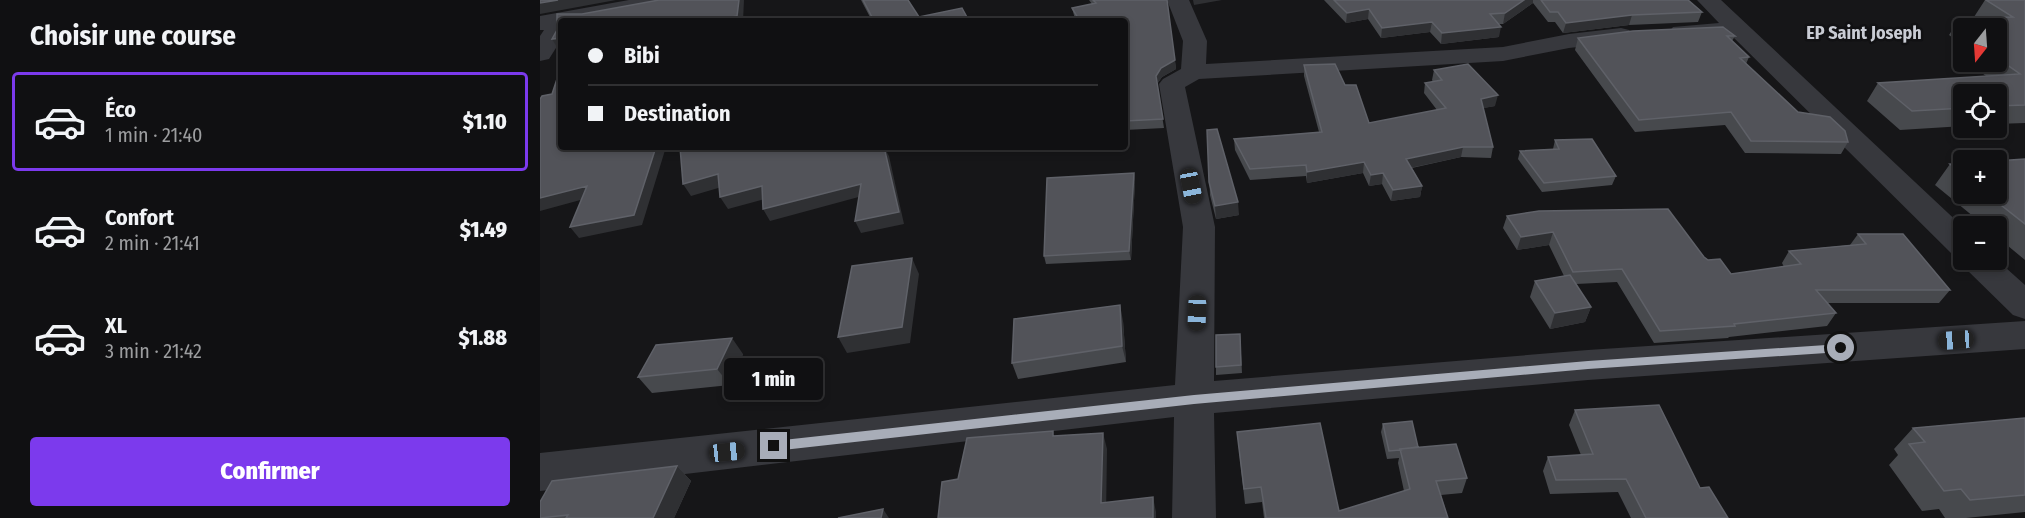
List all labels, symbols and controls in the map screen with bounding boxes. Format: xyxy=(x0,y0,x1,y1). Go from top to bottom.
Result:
north arrow xyxy=(1953,18,2007,72)
map controls xyxy=(1953,18,2007,270)
text: Choisir une course xyxy=(30,20,236,52)
district label: EP Saint Joseph xyxy=(1806,22,1922,44)
text: Bibi xyxy=(624,42,660,69)
button: locate xyxy=(1953,84,2007,138)
icon: car xyxy=(33,95,87,149)
text: Éco xyxy=(105,96,136,123)
text: Destination xyxy=(624,100,731,127)
text: $1.10 xyxy=(463,108,507,135)
text: 1 min · 21:40 xyxy=(105,123,203,147)
button: + xyxy=(1953,150,2007,204)
car xyxy=(1179,167,1203,205)
icon: car xyxy=(33,203,87,257)
text: Confort xyxy=(105,204,174,231)
text: $1.49 xyxy=(460,216,507,243)
button: − xyxy=(1953,216,2007,270)
text: 2 min · 21:41 xyxy=(105,231,200,255)
car xyxy=(1187,295,1207,331)
icon: car xyxy=(33,311,87,365)
text: XL xyxy=(105,312,127,339)
text: $1.88 xyxy=(459,324,507,351)
car xyxy=(1937,330,1975,350)
route start xyxy=(1827,334,1854,361)
text: 3 min · 21:42 xyxy=(105,339,202,363)
callout: 1 min xyxy=(724,359,824,401)
text: 1 min xyxy=(752,367,795,391)
route end xyxy=(760,432,787,459)
button: Confirmer xyxy=(30,437,510,506)
car xyxy=(708,441,746,463)

